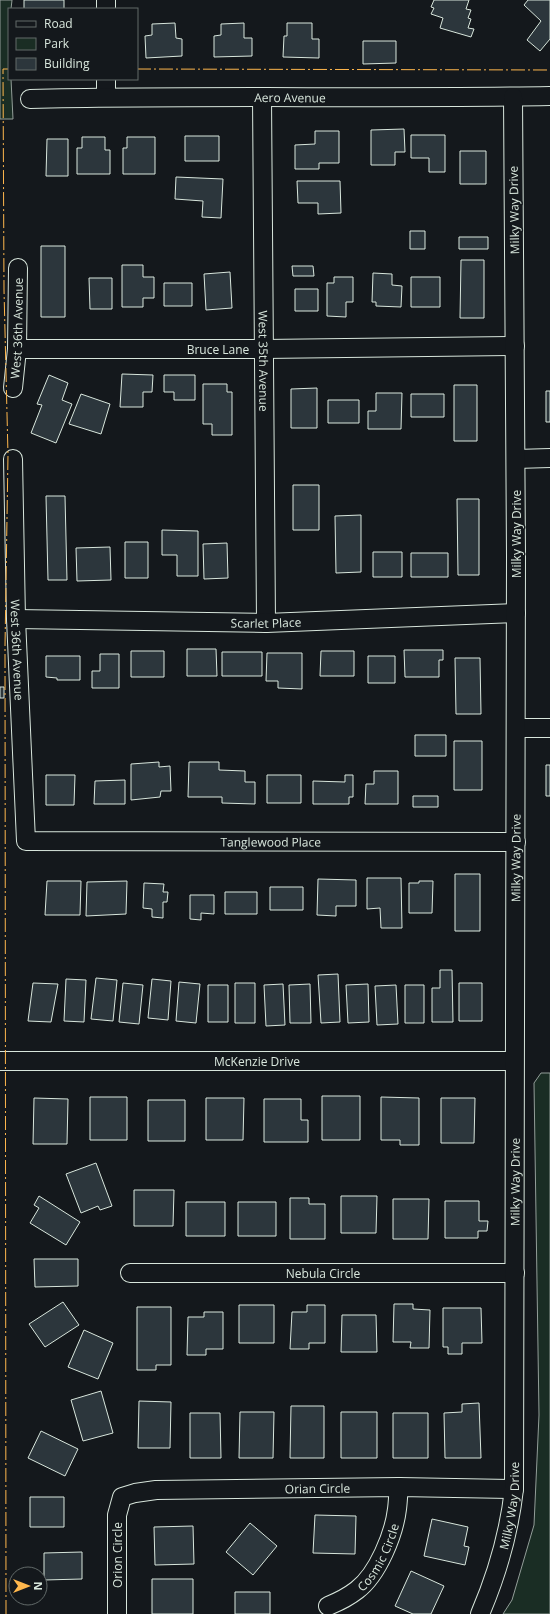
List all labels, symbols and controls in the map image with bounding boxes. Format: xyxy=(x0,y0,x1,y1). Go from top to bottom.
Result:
legend xyxy=(8,8,138,80)
text: Road xyxy=(44,15,73,32)
text: Park xyxy=(44,35,70,52)
text: Building xyxy=(44,55,90,72)
street label: Aero Avenue xyxy=(254,89,326,106)
street label: Milky Way Drive xyxy=(505,165,523,254)
street label: West 36th Avenue xyxy=(5,277,26,380)
street label: West 35th Avenue xyxy=(255,310,273,412)
street label: Bruce Lane xyxy=(187,341,250,358)
street label: Milky Way Drive xyxy=(508,489,525,578)
street label: West 36th Avenue xyxy=(7,599,28,701)
street label: Scarlet Place xyxy=(231,613,302,632)
street label: Milky Way Drive xyxy=(507,813,524,902)
street label: Tanglewood Place xyxy=(220,833,321,850)
street label: McKenzie Drive xyxy=(214,1053,300,1070)
street label: Milky Way Drive xyxy=(506,1137,523,1226)
street label: Nebula Circle xyxy=(286,1265,360,1282)
street label: Milky Way Drive xyxy=(495,1461,523,1551)
street label: Orian Circle xyxy=(285,1479,351,1497)
street label: Cosmic Circle xyxy=(353,1521,402,1595)
street label: Orion Circle xyxy=(109,1522,126,1588)
north arrow xyxy=(8,1566,48,1606)
text: N xyxy=(31,1582,46,1590)

